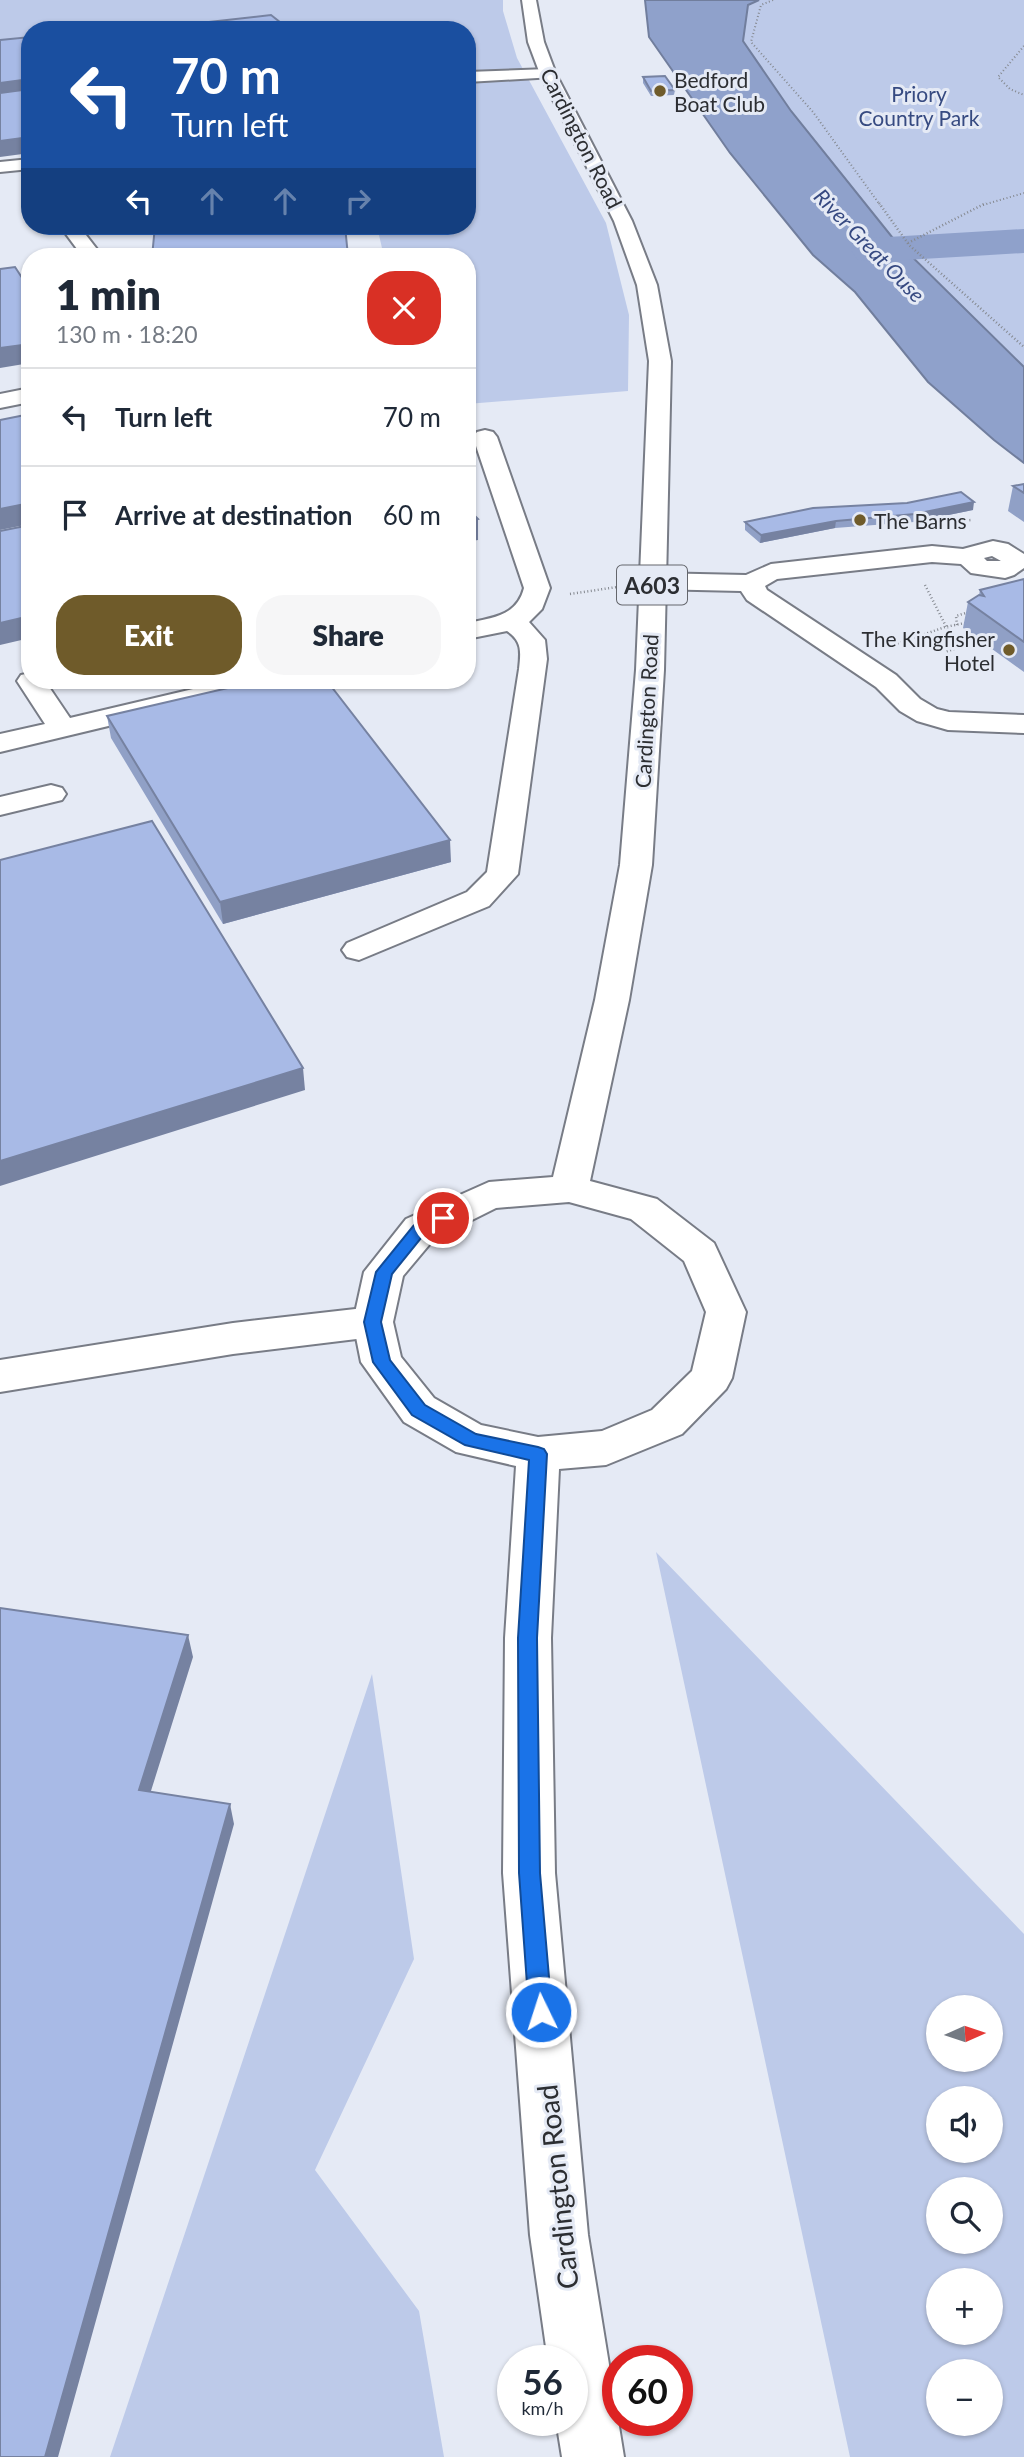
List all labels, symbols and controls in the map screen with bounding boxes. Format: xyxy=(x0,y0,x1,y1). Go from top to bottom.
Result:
text: 70 m xyxy=(171,46,281,104)
icon: left xyxy=(56,49,147,140)
street label: Cardington Road xyxy=(536,64,628,212)
place label: Bedford Boat Club xyxy=(674,67,765,116)
park label: Priory Country Park xyxy=(859,81,980,130)
marker: Bedford Boat Club xyxy=(652,83,668,99)
text: Turn left xyxy=(171,105,288,144)
icon: left xyxy=(120,182,158,220)
icon: ahead xyxy=(193,182,231,220)
icon: ahead xyxy=(266,182,304,220)
icon: right xyxy=(339,182,377,220)
water label: River Great Ouse xyxy=(810,183,930,307)
text: 1 min xyxy=(56,269,161,319)
button: close xyxy=(367,271,441,345)
text: 130 m · 18:20 xyxy=(56,320,198,348)
icon: left xyxy=(56,398,94,436)
text: Turn left xyxy=(115,401,212,433)
text: 70 m xyxy=(383,401,441,433)
icon: arrive xyxy=(56,496,94,534)
text: Arrive at destination xyxy=(115,499,352,531)
text: 60 m xyxy=(383,499,441,531)
place label: The Barns xyxy=(874,508,967,533)
marker: The Barns xyxy=(852,512,868,528)
road number: A603 xyxy=(617,566,687,604)
button: Exit xyxy=(56,595,242,675)
button: Share xyxy=(256,595,441,675)
place label: The Kingfisher Hotel xyxy=(861,626,995,675)
street label: Cardington Road xyxy=(629,633,663,789)
marker: The Kingfisher Hotel xyxy=(1001,642,1017,658)
pin xyxy=(413,1188,473,1248)
icon: arrive xyxy=(424,1199,462,1237)
position arrow xyxy=(504,1975,578,2049)
north arrow xyxy=(926,1995,1003,2072)
map controls xyxy=(926,1995,1003,2436)
street label: Cardington Road xyxy=(529,2083,585,2291)
button: sound xyxy=(926,2086,1003,2163)
button: search xyxy=(926,2177,1003,2254)
button: + xyxy=(926,2268,1003,2345)
speed limit sign: 60 xyxy=(602,2345,693,2436)
button: − xyxy=(926,2359,1003,2436)
text: 56 xyxy=(522,2360,563,2402)
text: km/h xyxy=(521,2397,564,2419)

